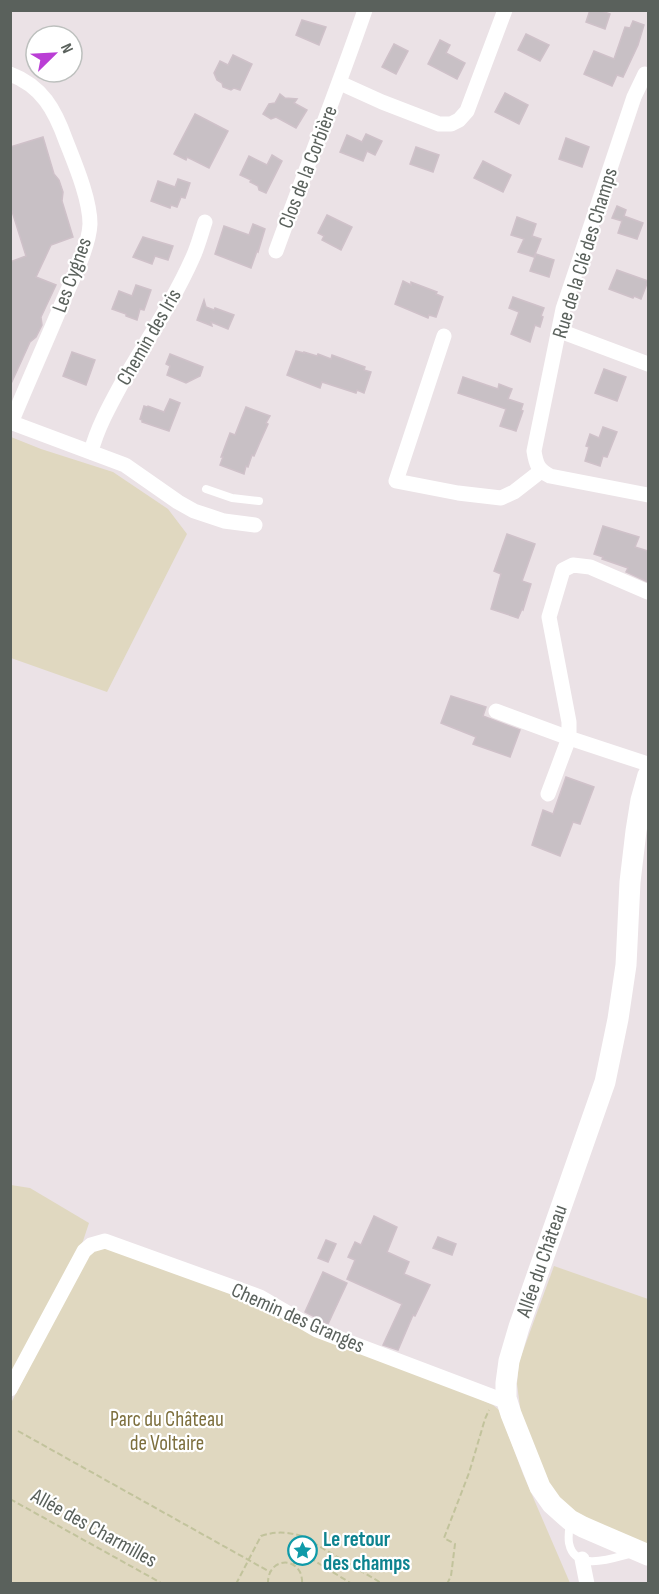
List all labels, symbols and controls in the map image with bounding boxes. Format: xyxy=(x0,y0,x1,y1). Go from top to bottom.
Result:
north arrow xyxy=(24,24,84,84)
text: N xyxy=(56,41,77,56)
street label: Clos de la Corbière xyxy=(273,102,343,232)
street label: Rue de la Clé des Champs xyxy=(547,165,623,341)
street label: Les Cygnes xyxy=(47,234,97,316)
street label: Chemin des Iris xyxy=(111,284,187,390)
street label: Allée du Château xyxy=(511,1202,573,1321)
street label: Chemin des Granges xyxy=(228,1278,368,1358)
park label: Parc du Château de Voltaire xyxy=(110,1407,224,1456)
street label: Allée des Charmilles xyxy=(26,1483,161,1573)
place label: Le retour des champs xyxy=(323,1527,410,1576)
place icon: Le retour des champs xyxy=(286,1535,318,1567)

